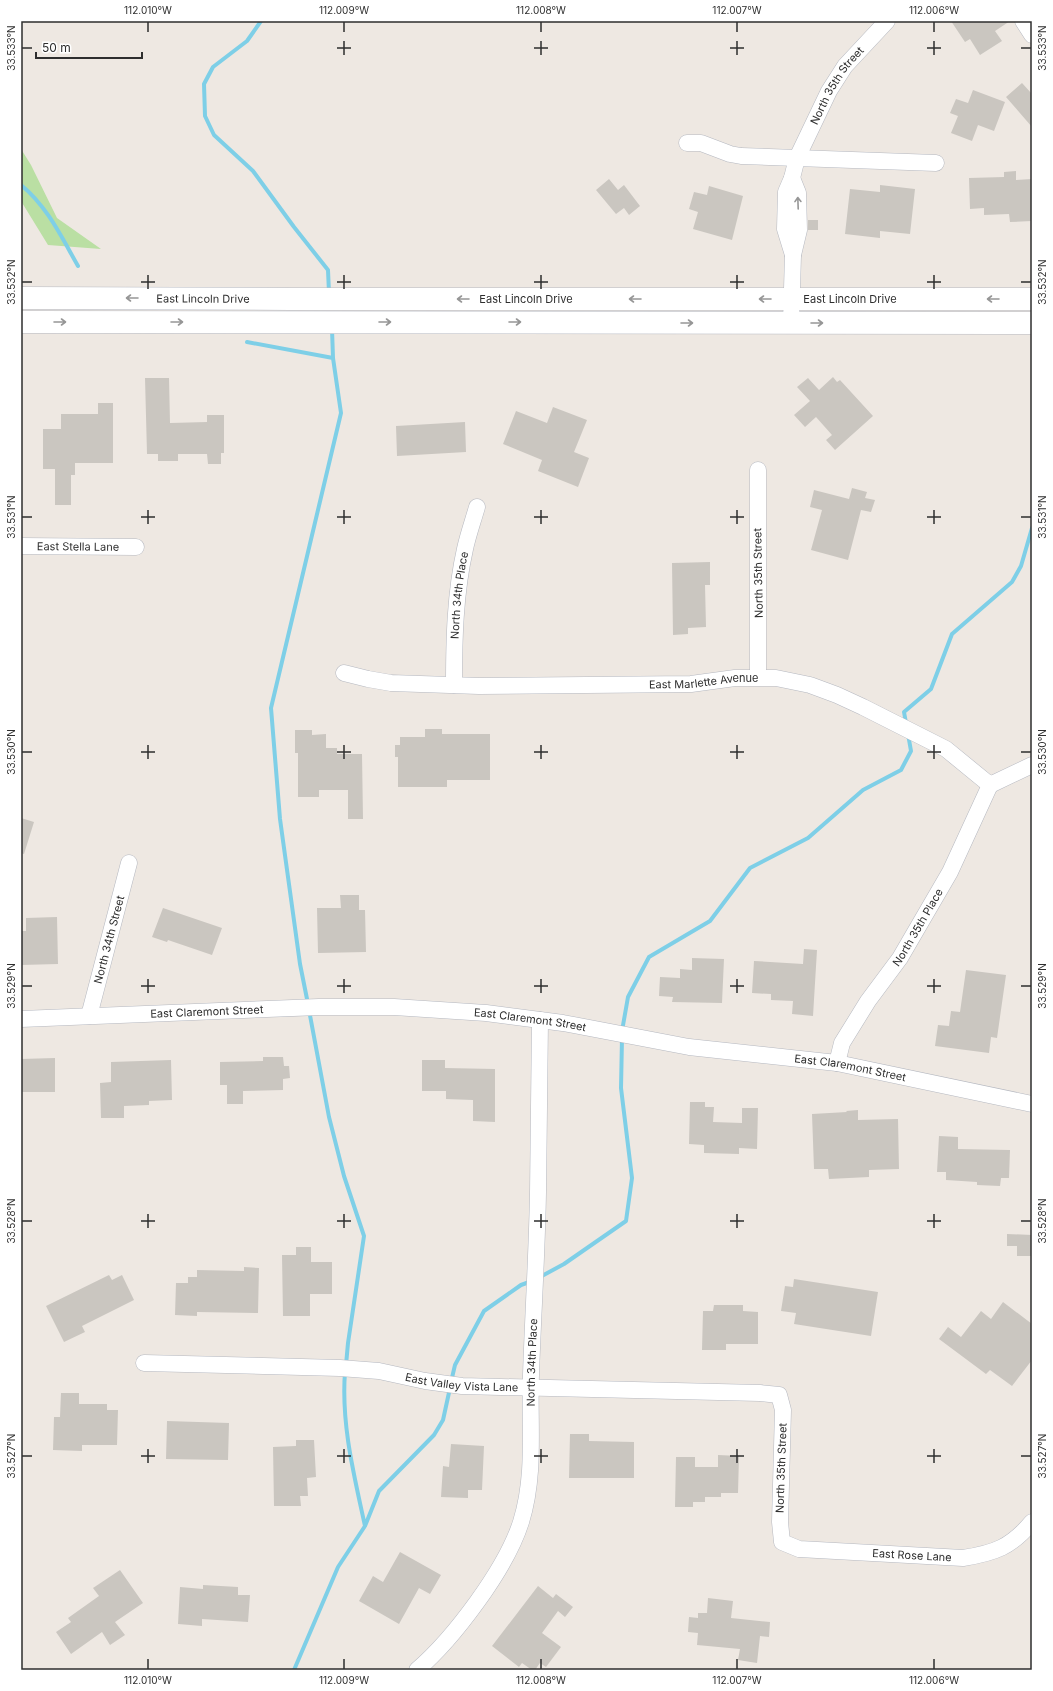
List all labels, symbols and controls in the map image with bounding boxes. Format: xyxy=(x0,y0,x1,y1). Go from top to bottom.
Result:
text: 112.010°W xyxy=(124,4,172,16)
text: 112.009°W xyxy=(319,4,369,16)
text: 112.008°W xyxy=(516,4,566,16)
text: 112.007°W xyxy=(712,4,762,16)
text: 112.006°W xyxy=(909,4,959,16)
text: 33.533°N xyxy=(5,25,17,71)
text: 33.533°N xyxy=(1036,25,1048,71)
scale bar xyxy=(36,34,142,60)
text: 50 m xyxy=(42,40,71,55)
street label: North 35th Street xyxy=(807,43,867,127)
one-way arrow xyxy=(794,197,802,210)
text: 33.532°N xyxy=(5,259,17,305)
text: 33.532°N xyxy=(1036,259,1048,305)
street label: East Lincoln Drive xyxy=(156,292,250,306)
street label: East Lincoln Drive xyxy=(479,292,573,306)
street label: East Lincoln Drive xyxy=(803,292,897,306)
one-way arrow xyxy=(126,294,139,302)
one-way arrow xyxy=(457,295,470,303)
one-way arrow xyxy=(629,295,642,303)
one-way arrow xyxy=(759,295,772,303)
one-way arrow xyxy=(987,295,1000,303)
one-way arrow xyxy=(53,318,66,326)
one-way arrow xyxy=(170,318,183,326)
one-way arrow xyxy=(378,318,391,326)
one-way arrow xyxy=(508,318,521,326)
one-way arrow xyxy=(680,319,693,327)
one-way arrow xyxy=(810,319,823,327)
text: 33.531°N xyxy=(5,495,17,539)
text: 33.531°N xyxy=(1036,495,1048,539)
street label: North 35th Street xyxy=(750,527,766,618)
street label: East Stella Lane xyxy=(37,539,119,554)
street label: North 34th Place xyxy=(448,550,471,639)
street label: East Marlette Avenue xyxy=(649,671,758,691)
text: 33.530°N xyxy=(5,729,17,775)
text: 33.530°N xyxy=(1036,729,1048,775)
street label: North 35th Place xyxy=(889,886,946,969)
street label: North 34th Street xyxy=(91,894,127,985)
text: 33.529°N xyxy=(5,963,17,1009)
text: 33.529°N xyxy=(1036,963,1048,1009)
street label: East Claremont Street xyxy=(150,1002,264,1021)
street label: East Claremont Street xyxy=(474,1005,588,1034)
street label: East Claremont Street xyxy=(794,1051,908,1084)
text: 33.528°N xyxy=(5,1198,17,1244)
text: 33.528°N xyxy=(1036,1198,1048,1244)
street label: North 34th Place xyxy=(524,1318,540,1407)
street label: East Valley Vista Lane xyxy=(404,1370,518,1394)
street label: North 35th Street xyxy=(772,1422,790,1513)
text: 33.527°N xyxy=(5,1434,17,1478)
text: 33.527°N xyxy=(1036,1434,1048,1478)
street label: East Rose Lane xyxy=(872,1546,952,1564)
text: 112.010°W xyxy=(124,1674,172,1686)
text: 112.009°W xyxy=(319,1674,369,1686)
text: 112.008°W xyxy=(516,1674,566,1686)
text: 112.007°W xyxy=(712,1674,762,1686)
text: 112.006°W xyxy=(909,1674,959,1686)

